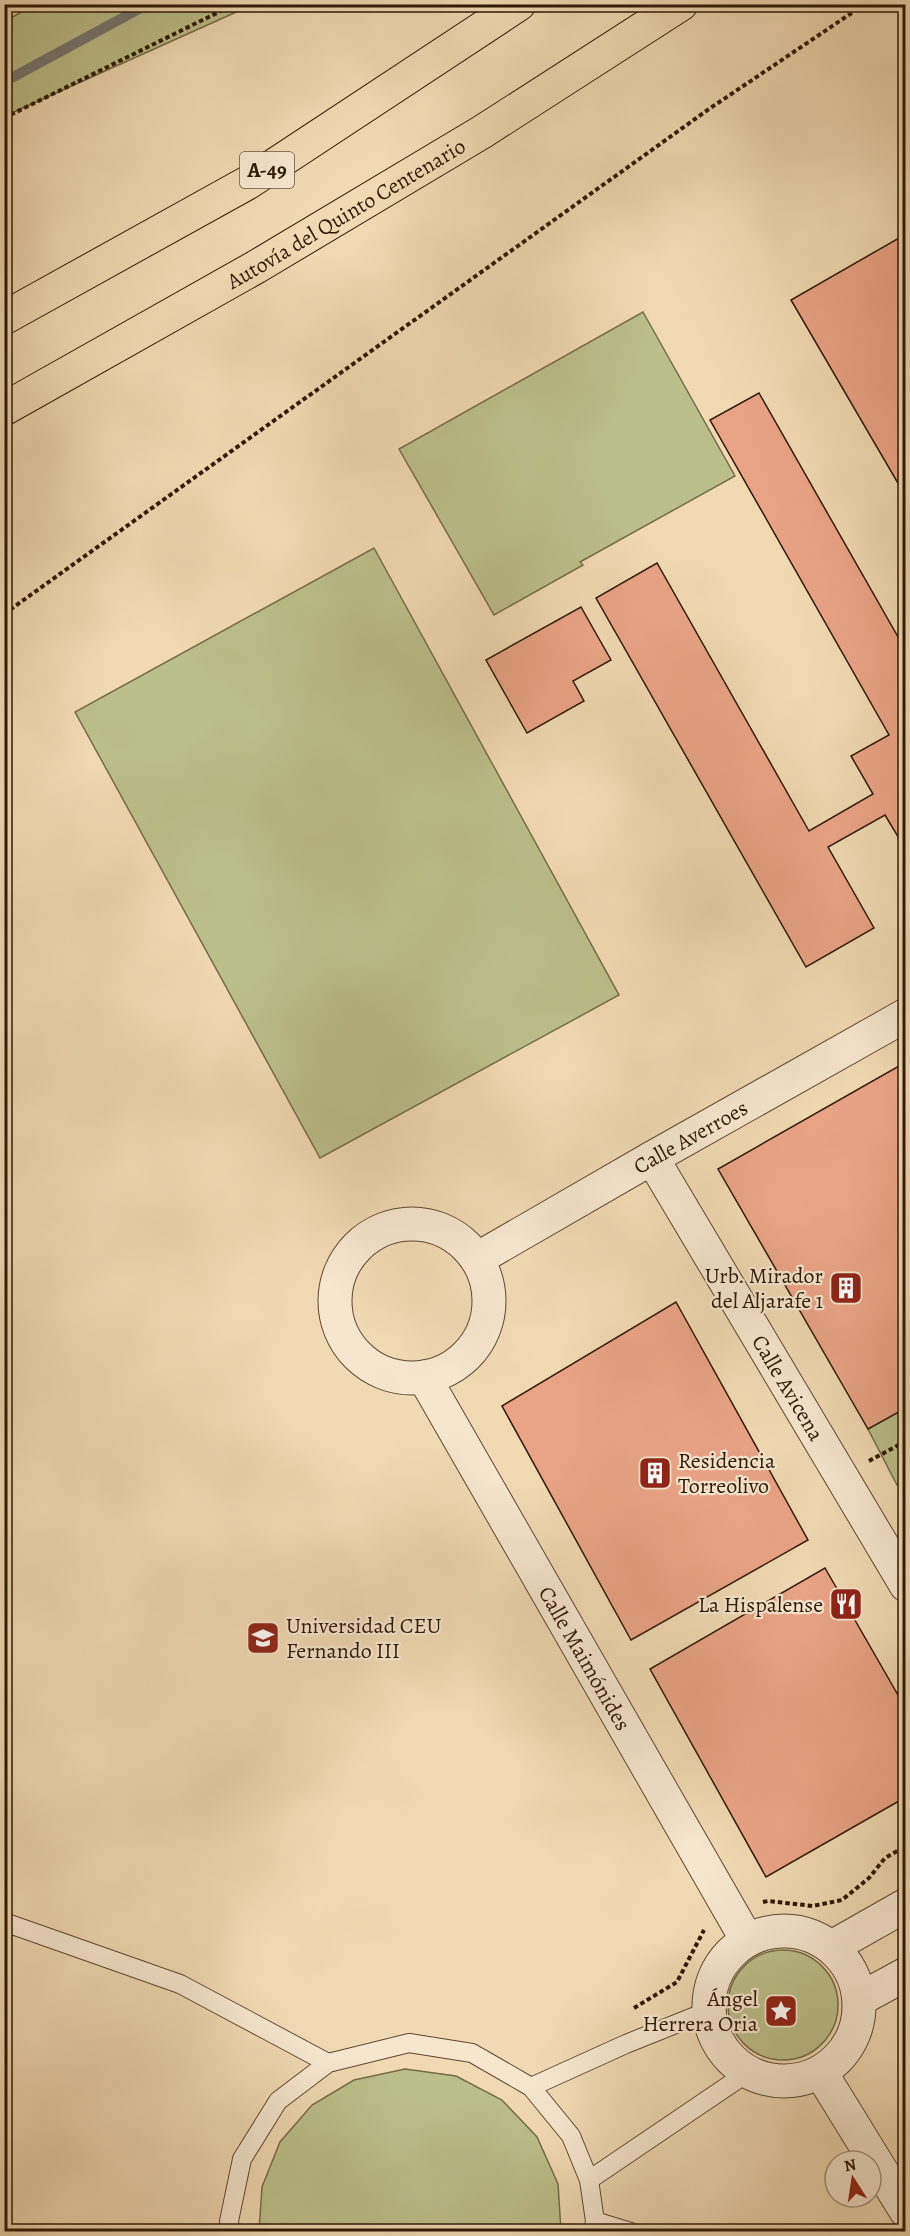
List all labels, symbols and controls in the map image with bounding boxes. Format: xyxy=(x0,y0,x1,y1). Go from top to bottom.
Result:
street label: Autovía del Quinto Centenario xyxy=(221,131,471,297)
road number: A-49 xyxy=(240,152,294,188)
street label: Calle Averroes xyxy=(628,1093,754,1182)
place label: Urb. Mirador del Aljarafe 1 xyxy=(705,1261,823,1316)
building icon: Urb. Mirador del Aljarafe 1 xyxy=(828,1270,864,1306)
street label: Calle Avicena xyxy=(744,1329,831,1447)
place label: Residencia Torreolivo xyxy=(678,1446,776,1501)
building icon: Residencia Torreolivo xyxy=(637,1455,673,1491)
street label: Calle Maimónides xyxy=(531,1581,638,1736)
restaurant icon: La Hispalense xyxy=(828,1586,864,1622)
place label: La Hispalense xyxy=(698,1590,823,1620)
place label: Universidad CEU Fernando III xyxy=(286,1611,442,1666)
school or university icon: Universidad CEU Fernando III xyxy=(245,1620,281,1656)
place label: Ángel Herrera Oria xyxy=(643,1984,759,2039)
place icon: Ángel Herrera Oria xyxy=(763,1993,799,2029)
north arrow xyxy=(823,2149,883,2209)
text: N xyxy=(842,2153,858,2177)

